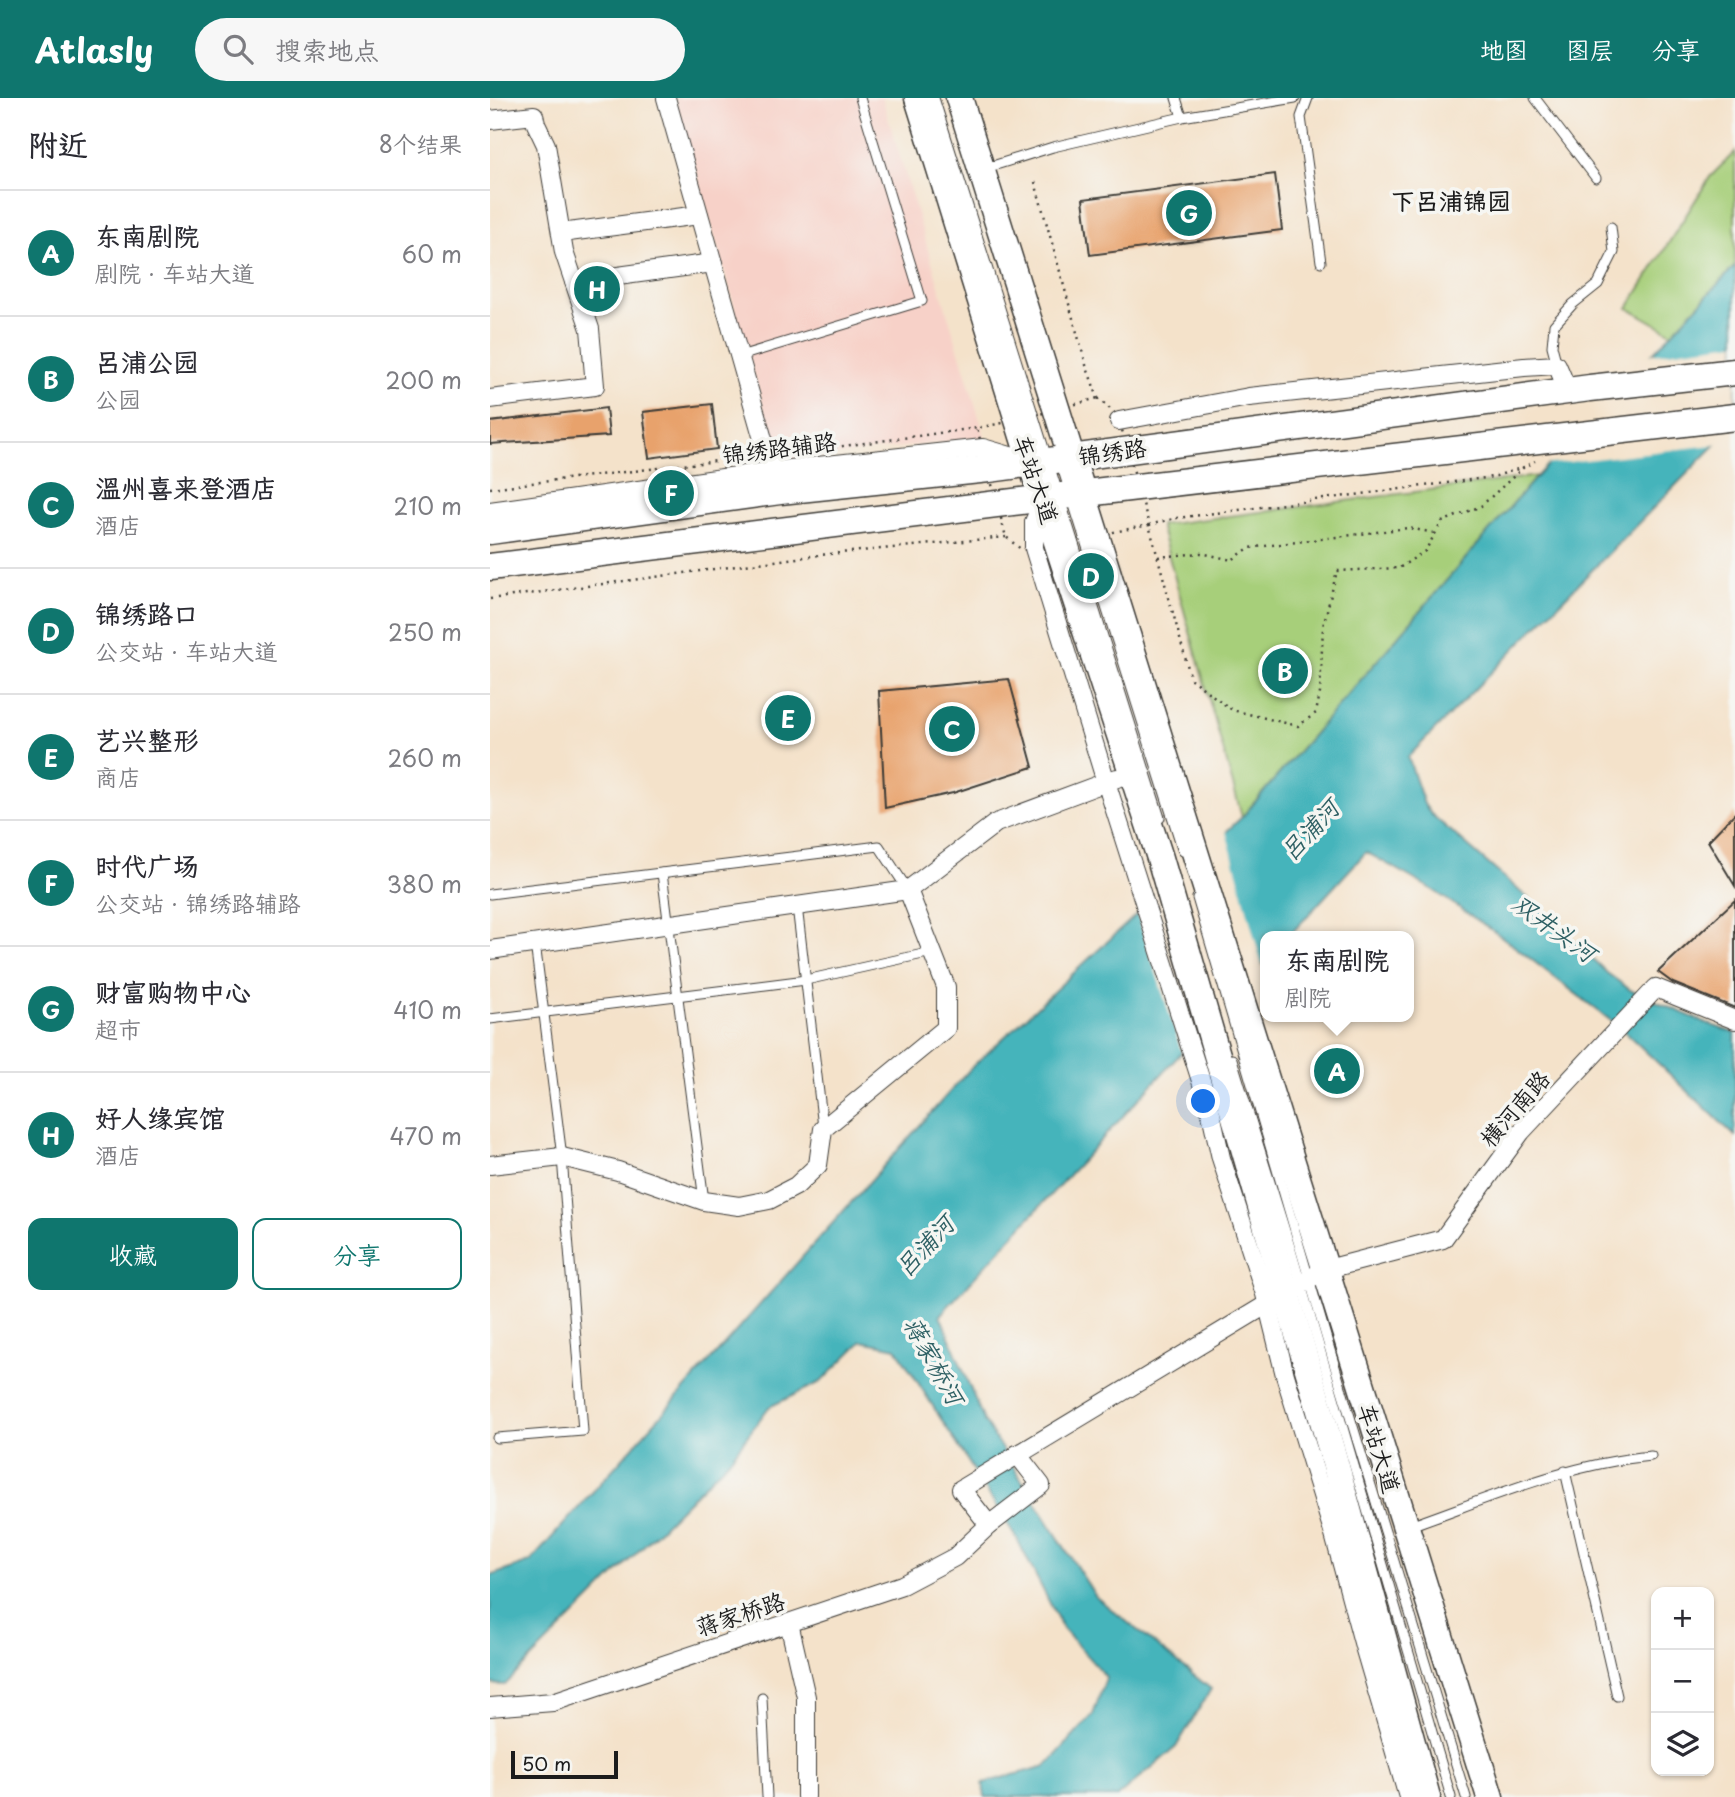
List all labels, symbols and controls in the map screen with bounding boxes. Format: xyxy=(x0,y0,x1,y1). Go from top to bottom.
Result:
search box xyxy=(195,18,685,81)
text: Atlasly xyxy=(35,24,153,74)
icon: search xyxy=(219,30,257,68)
text: 搜索地点 xyxy=(275,30,379,69)
text: 地图 xyxy=(1480,31,1528,67)
text: 图层 xyxy=(1566,31,1614,67)
text: 分享 xyxy=(1652,31,1700,67)
text: 附近 xyxy=(28,121,88,166)
text: 8个结果 xyxy=(379,126,462,161)
district label: 下吕浦锦园 xyxy=(1391,182,1511,218)
pin: G xyxy=(1166,187,1212,239)
text: 东南剧院 xyxy=(95,216,199,255)
text: A xyxy=(42,236,60,271)
text: 60 m xyxy=(402,236,462,271)
text: 剧院 · 车站大道 xyxy=(95,255,255,290)
pin: H xyxy=(574,263,620,315)
text: 吕浦公园 xyxy=(95,342,199,381)
text: B xyxy=(43,362,59,397)
text: 200 m xyxy=(385,362,462,397)
text: 公园 xyxy=(95,381,141,416)
street label: 锦绣路辅路 xyxy=(720,423,838,471)
street label: 锦绣路 xyxy=(1075,429,1149,473)
street label: 车站大道 xyxy=(1005,430,1069,528)
pin: F xyxy=(648,467,694,519)
text: 温州喜来登酒店 xyxy=(95,468,277,507)
text: C xyxy=(42,488,60,523)
text: 210 m xyxy=(394,488,462,523)
text: 酒店 xyxy=(95,507,141,542)
pin: D xyxy=(1068,550,1114,602)
text: 锦绣路口 xyxy=(95,594,199,633)
text: D xyxy=(42,614,60,649)
text: 250 m xyxy=(388,614,462,649)
text: 公交站 · 车站大道 xyxy=(95,633,278,668)
pin: B xyxy=(1262,645,1308,697)
pin: E xyxy=(765,692,811,744)
pin: C xyxy=(929,703,975,755)
text: 艺兴整形 xyxy=(95,720,199,759)
text: E xyxy=(44,740,58,775)
text: 260 m xyxy=(387,740,462,775)
text: 商店 xyxy=(95,759,141,794)
water label: 吕浦河 xyxy=(1271,787,1349,868)
text: 时代广场 xyxy=(95,846,199,885)
text: F xyxy=(44,866,58,901)
text: 380 m xyxy=(387,866,462,901)
water label: 双井头河 xyxy=(1506,884,1608,972)
text: 公交站 · 锦绣路辅路 xyxy=(95,885,301,920)
popup xyxy=(1260,931,1414,1022)
text: 东南剧院 xyxy=(1285,940,1389,979)
text: 财富购物中心 xyxy=(95,972,251,1011)
text: 剧院 xyxy=(1285,979,1331,1014)
text: G xyxy=(42,992,60,1027)
text: 410 m xyxy=(393,992,462,1027)
text: 超市 xyxy=(95,1011,141,1046)
pin: A xyxy=(1314,1045,1360,1097)
street label: 横河南路 xyxy=(1471,1062,1557,1154)
your location xyxy=(1186,1084,1220,1118)
text: 好人缘宾馆 xyxy=(95,1098,225,1137)
text: H xyxy=(42,1118,60,1153)
text: 470 m xyxy=(389,1118,462,1153)
text: 酒店 xyxy=(95,1137,141,1172)
water label: 吕浦河 xyxy=(886,1203,964,1284)
button: 收藏 xyxy=(28,1218,238,1290)
button: 分享 xyxy=(252,1218,462,1290)
water label: 蒋家桥河 xyxy=(896,1309,976,1414)
street label: 车站大道 xyxy=(1350,1399,1410,1497)
street label: 蒋家桥路 xyxy=(691,1582,789,1644)
map controls xyxy=(1651,1587,1714,1776)
button: + xyxy=(1651,1587,1714,1650)
button: − xyxy=(1651,1650,1714,1713)
button: layers xyxy=(1651,1713,1714,1776)
scale bar xyxy=(511,1748,618,1780)
text: 50 m xyxy=(522,1749,571,1777)

